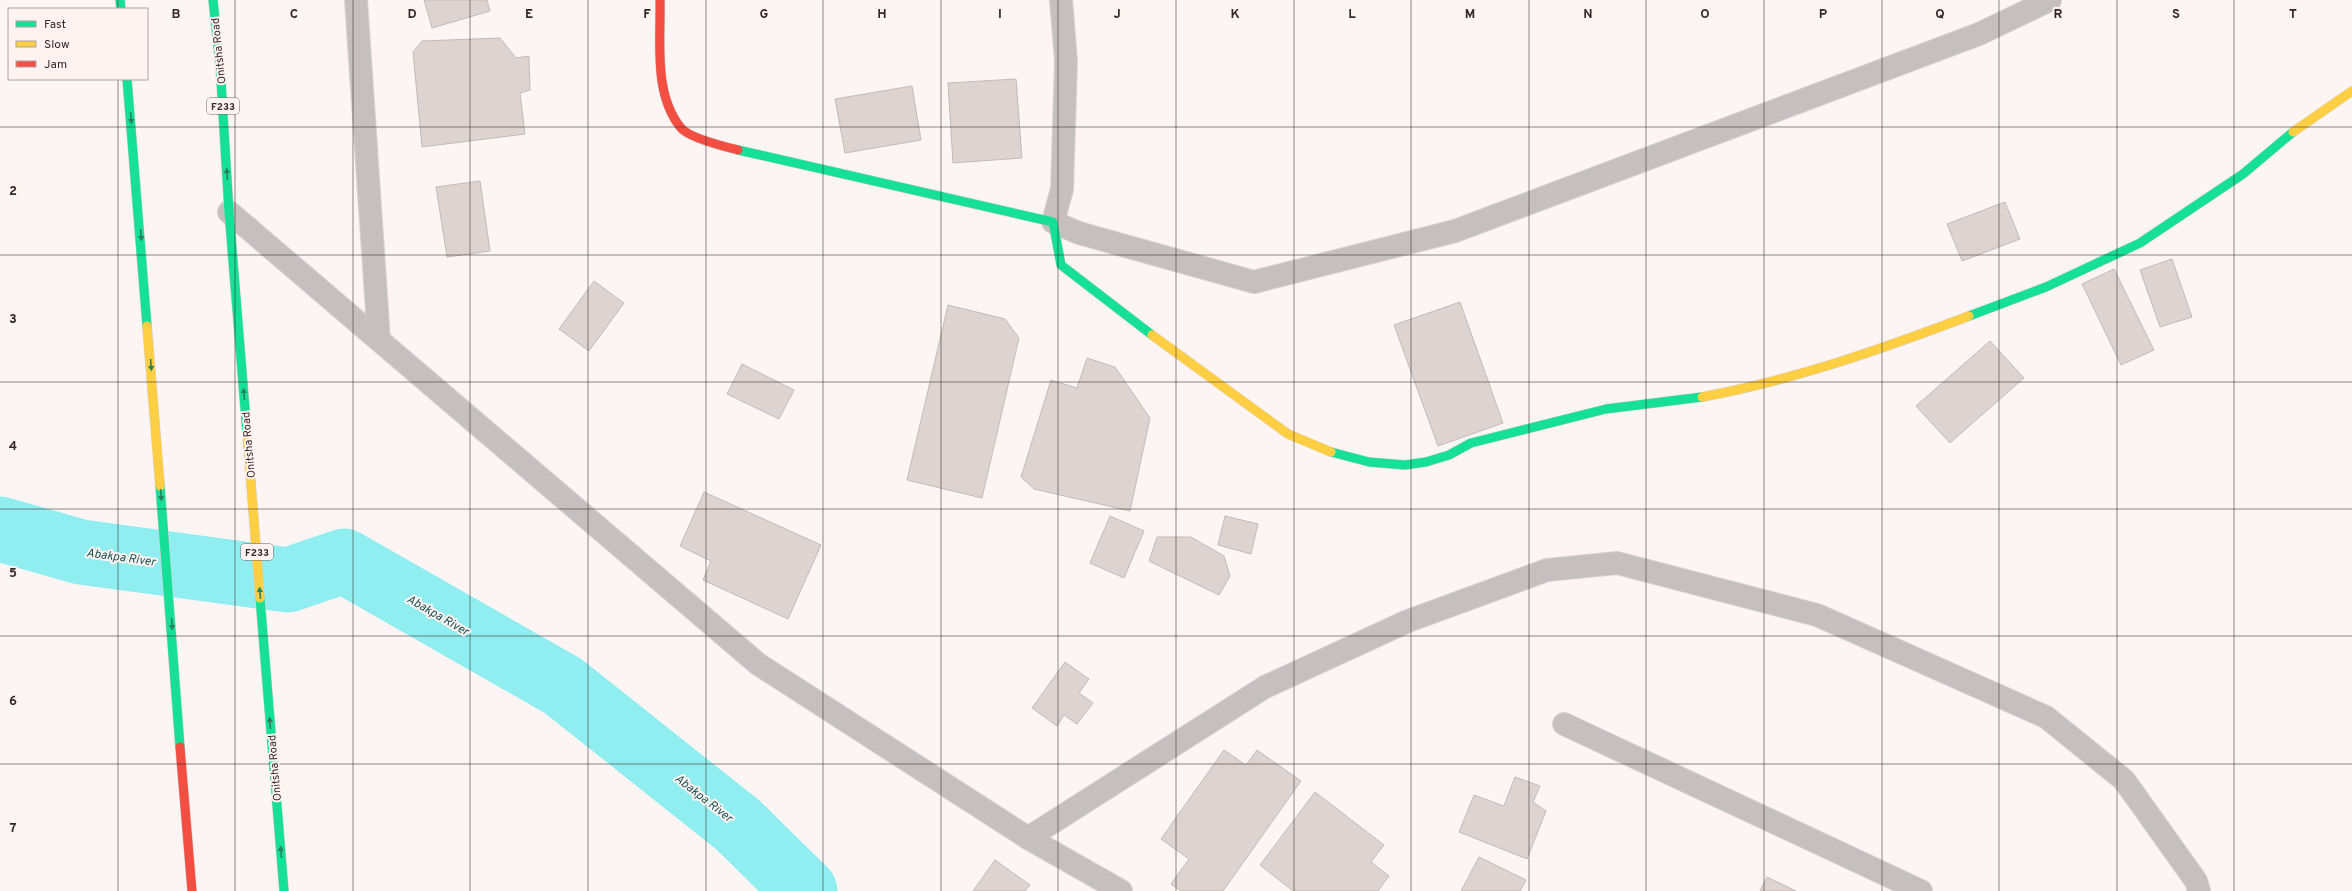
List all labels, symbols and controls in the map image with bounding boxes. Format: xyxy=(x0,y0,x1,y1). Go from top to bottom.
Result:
text: B xyxy=(172,7,181,23)
text: C xyxy=(290,7,298,23)
text: D xyxy=(407,7,417,23)
text: E xyxy=(525,7,533,23)
text: F xyxy=(643,7,651,23)
text: G xyxy=(760,7,769,23)
text: H xyxy=(877,7,887,23)
text: I xyxy=(998,7,1002,23)
text: J xyxy=(1113,7,1121,23)
text: K xyxy=(1230,7,1240,23)
text: L xyxy=(1348,7,1356,23)
text: M xyxy=(1465,7,1475,23)
text: N xyxy=(1583,7,1593,23)
text: O xyxy=(1700,7,1710,23)
text: P xyxy=(1819,7,1828,23)
text: Q xyxy=(1935,7,1945,23)
text: R xyxy=(2054,7,2063,23)
text: S xyxy=(2172,7,2180,23)
text: T xyxy=(2289,7,2297,23)
legend xyxy=(8,8,148,80)
text: Fast xyxy=(44,17,66,33)
street label: Onitsha Road xyxy=(209,17,229,85)
text: Slow xyxy=(44,37,70,53)
text: Jam xyxy=(44,57,67,73)
road number: F233 xyxy=(207,98,239,114)
one-way arrow xyxy=(127,112,134,124)
one-way arrow xyxy=(223,168,230,180)
text: 2 xyxy=(9,184,17,200)
one-way arrow xyxy=(138,229,145,241)
text: 3 xyxy=(9,312,17,328)
one-way arrow xyxy=(148,359,155,371)
one-way arrow xyxy=(240,388,247,400)
street label: Onitsha Road xyxy=(239,411,259,479)
text: 4 xyxy=(9,439,17,455)
one-way arrow xyxy=(158,489,165,501)
road number: F233 xyxy=(241,544,273,560)
water label: Abakpa River xyxy=(85,545,158,571)
text: 5 xyxy=(9,566,17,582)
one-way arrow xyxy=(256,587,263,599)
water label: Abakpa River xyxy=(403,592,473,641)
one-way arrow xyxy=(168,618,175,630)
text: 6 xyxy=(9,694,17,710)
one-way arrow xyxy=(267,717,274,729)
street label: Onitsha Road xyxy=(265,734,285,802)
water label: Abakpa River xyxy=(671,771,737,827)
text: 7 xyxy=(10,821,17,837)
one-way arrow xyxy=(277,846,284,858)

